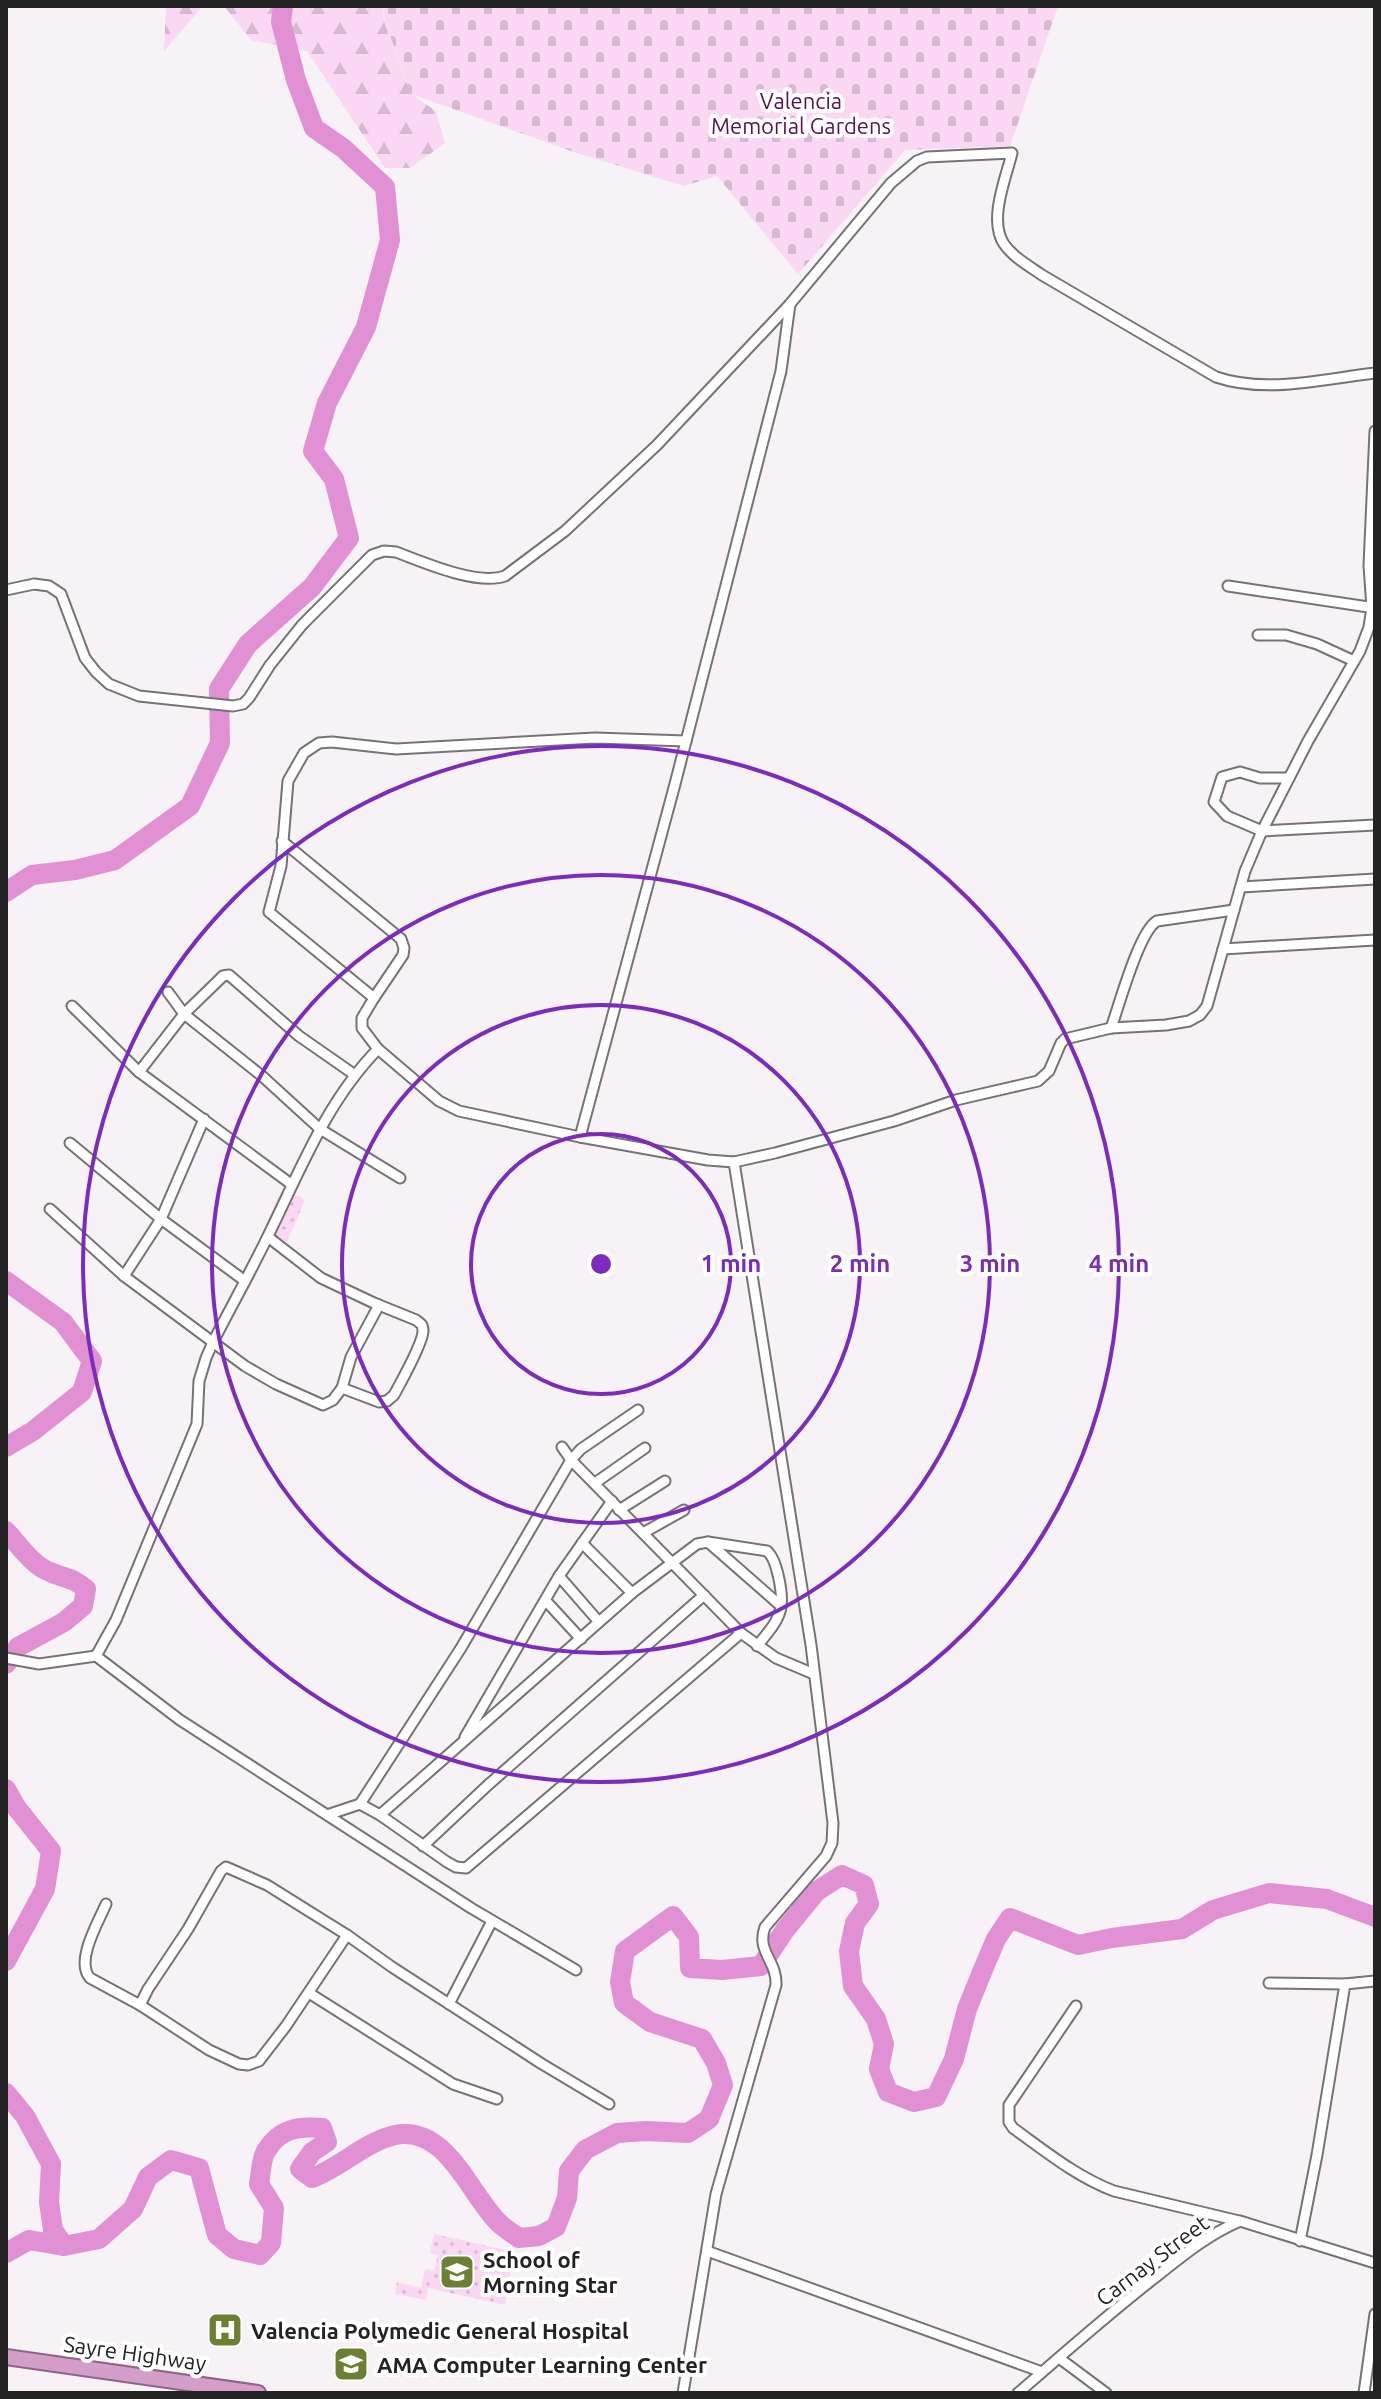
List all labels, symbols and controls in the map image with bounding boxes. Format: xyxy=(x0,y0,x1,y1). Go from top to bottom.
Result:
park label: Valencia Memorial Gardens xyxy=(711,88,891,138)
centre of rings xyxy=(587,1250,615,1278)
text: 1 min xyxy=(701,1250,761,1277)
text: 2 min xyxy=(830,1250,890,1277)
text: 3 min xyxy=(960,1250,1020,1277)
text: 4 min xyxy=(1089,1250,1149,1277)
street label: Carnay Street xyxy=(1091,2209,1213,2310)
place label: School of Morning Star xyxy=(483,2247,618,2297)
school or university icon: School of Morning Star xyxy=(438,2253,476,2291)
hospital icon: Valencia Polymedic General Hospital xyxy=(206,2311,244,2349)
place label: Valencia Polymedic General Hospital xyxy=(251,2318,629,2343)
street label: Sayre Highway xyxy=(62,2331,208,2375)
school or university icon: AMA Computer Learning Center xyxy=(332,2345,370,2383)
place label: AMA Computer Learning Center xyxy=(377,2352,707,2377)

